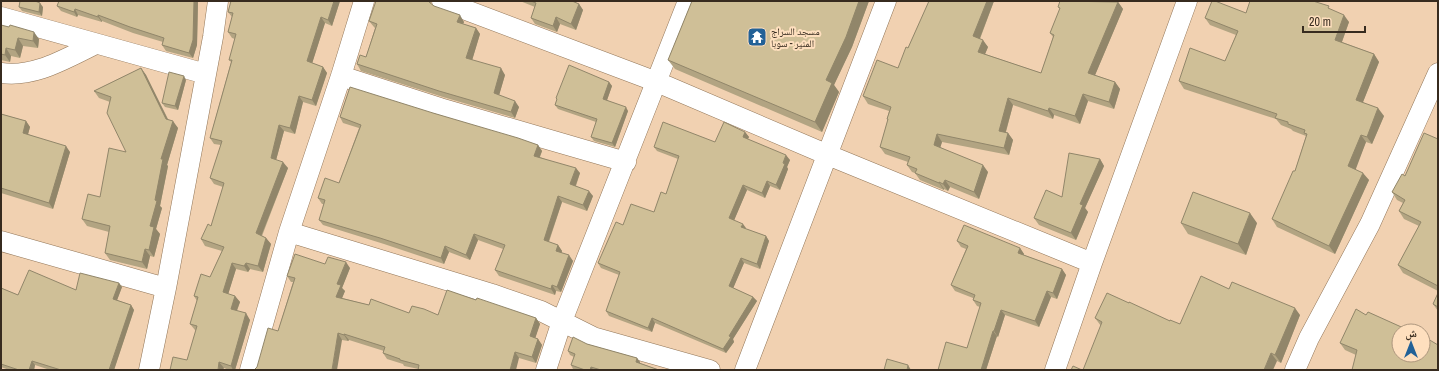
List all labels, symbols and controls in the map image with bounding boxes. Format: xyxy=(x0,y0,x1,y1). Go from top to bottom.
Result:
scale bar xyxy=(1303,8,1365,34)
text: 20 m xyxy=(1309,14,1331,30)
place label: مسجد السراج المنير - سوبا xyxy=(771,25,820,50)
temple icon: مسجد السراج المنير - سوبا xyxy=(746,26,768,48)
north arrow xyxy=(1391,323,1431,363)
text: ش xyxy=(1405,326,1417,341)

